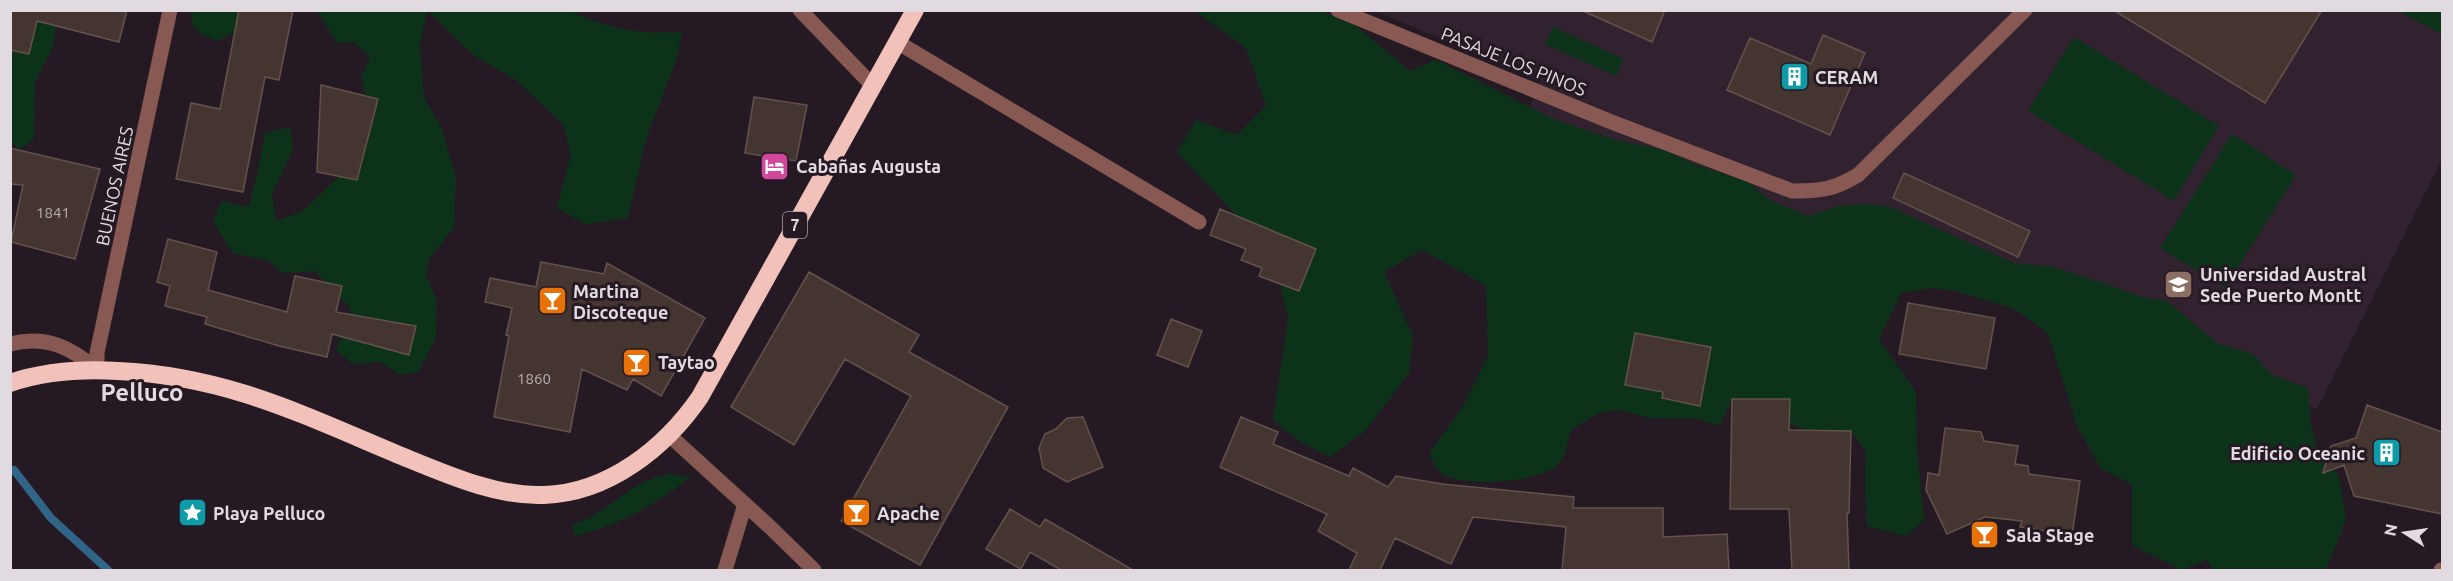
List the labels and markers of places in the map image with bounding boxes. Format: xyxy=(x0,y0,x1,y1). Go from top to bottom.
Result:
building icon: CERAM xyxy=(1778,61,1810,93)
place label: CERAM xyxy=(1815,67,1878,87)
hotel icon: Cabañas Augusta xyxy=(759,150,791,182)
place label: Cabañas Augusta xyxy=(796,156,941,176)
place label: Universidad Austral Sede Puerto Montt xyxy=(2200,264,2367,305)
school or university icon: Universidad Austral Sede Puerto Montt xyxy=(2163,268,2195,300)
place label: Martina Discoteque xyxy=(573,281,668,322)
bar icon: Martina Discoteque xyxy=(536,285,568,317)
bar icon: Taytao xyxy=(621,346,653,378)
place label: Taytao xyxy=(658,352,715,372)
building icon: Edificio Oceanic xyxy=(2370,437,2402,469)
place label: Edificio Oceanic xyxy=(2230,443,2365,463)
place icon: Playa Pelluco xyxy=(176,497,208,529)
bar icon: Apache xyxy=(840,497,872,529)
place label: Playa Pelluco xyxy=(213,503,325,523)
place label: Apache xyxy=(877,503,940,523)
bar icon: Sala Stage xyxy=(1969,519,2001,551)
place label: Sala Stage xyxy=(2006,525,2094,545)

